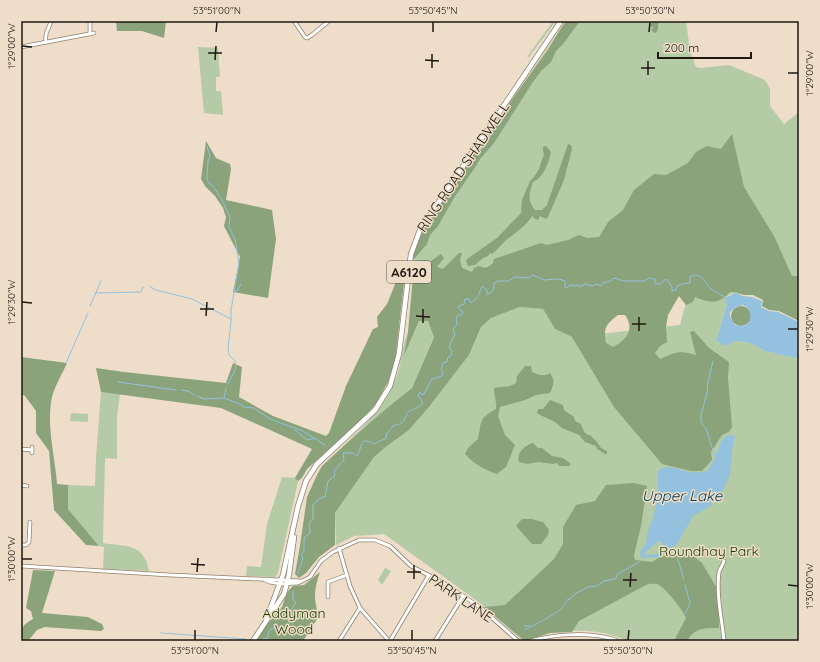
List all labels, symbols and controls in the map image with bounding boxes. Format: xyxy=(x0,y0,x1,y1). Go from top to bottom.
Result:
text: 53°51'00"N xyxy=(193,4,241,17)
text: 53°50'45"N xyxy=(408,4,458,17)
text: 53°50'30"N xyxy=(625,4,675,17)
text: 1°29'00"W xyxy=(5,23,18,69)
scale bar xyxy=(658,34,751,60)
text: 200 m xyxy=(664,40,699,55)
text: 1°29'00"W xyxy=(803,50,816,96)
street label: RING ROAD SHADWELL xyxy=(413,98,514,235)
road number: A6120 xyxy=(387,261,431,283)
text: 1°29'30"W xyxy=(5,279,18,324)
text: 1°29'30"W xyxy=(803,306,816,351)
water label: Upper Lake xyxy=(642,486,723,505)
text: 1°30'00"W xyxy=(5,536,18,582)
park label: Roundhay Park xyxy=(659,542,759,560)
text: 1°30'00"W xyxy=(803,563,816,609)
street label: PARK LANE xyxy=(425,570,497,626)
park label: Addyman Wood xyxy=(262,604,326,638)
text: 53°51'00"N xyxy=(171,644,219,657)
text: 53°50'45"N xyxy=(387,644,437,657)
text: 53°50'30"N xyxy=(603,644,653,657)

